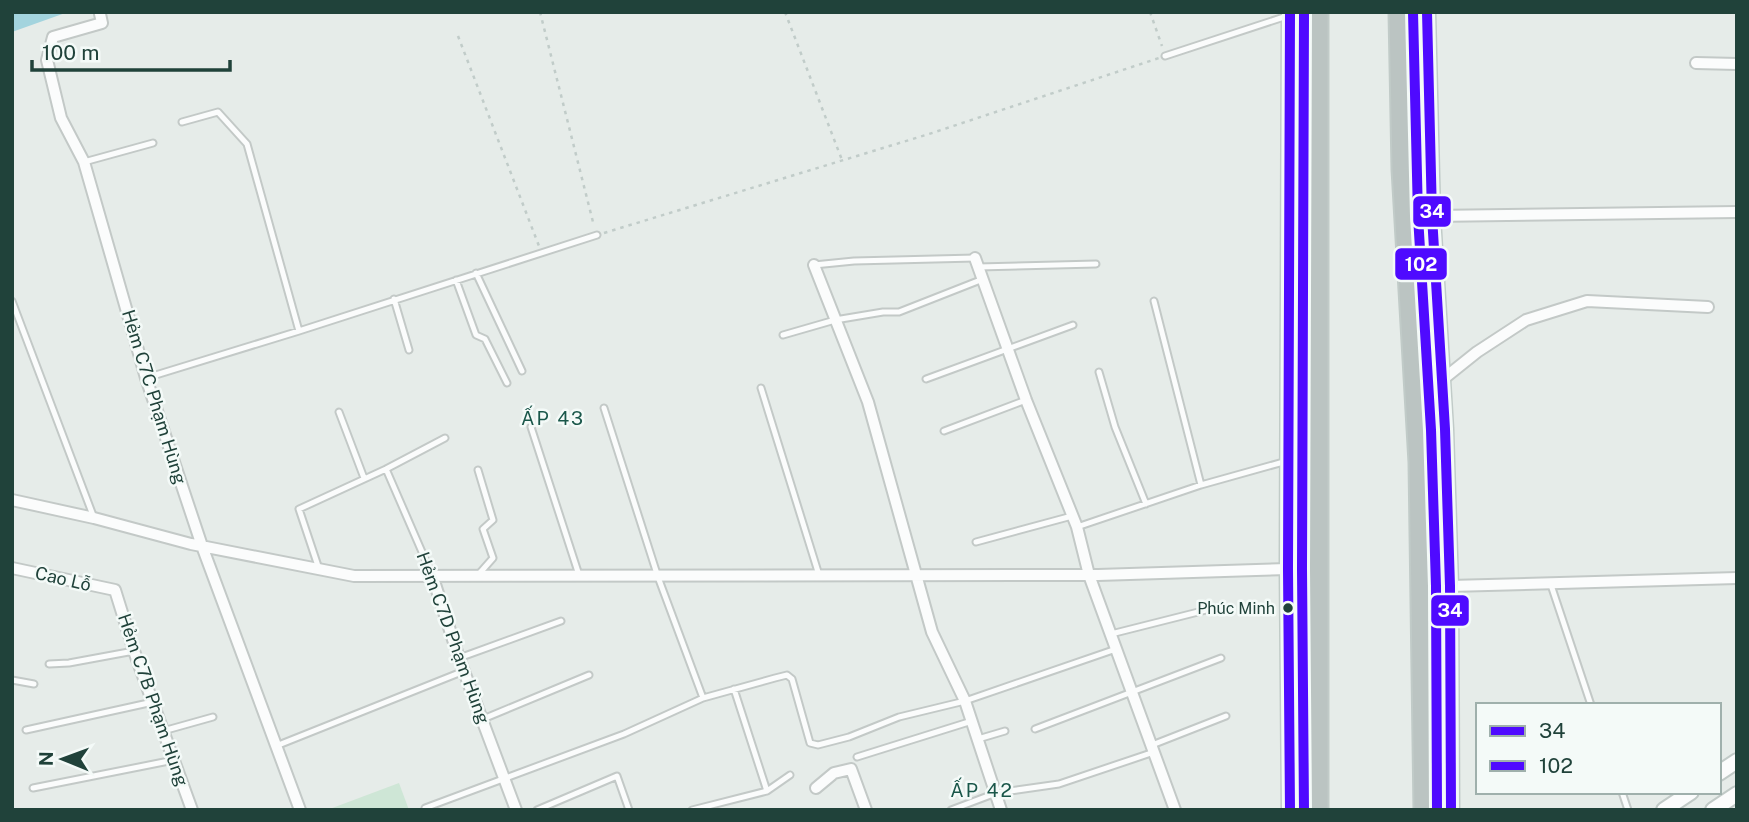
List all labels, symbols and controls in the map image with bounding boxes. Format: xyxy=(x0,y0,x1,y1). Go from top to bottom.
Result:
scale bar xyxy=(32,28,229,72)
text: 100 m xyxy=(42,40,99,65)
line badge: 34 xyxy=(1412,195,1452,228)
text: 34 xyxy=(1419,200,1445,222)
line badge: 102 xyxy=(1394,247,1448,281)
text: 102 xyxy=(1405,253,1437,275)
street label: Hẻm C7C Phạm Hùng xyxy=(118,307,191,487)
district label: ẤP 43 xyxy=(521,405,585,429)
street label: Hẻm C7D Phạm Hùng xyxy=(413,549,494,727)
street label: Cao Lỗ xyxy=(33,562,93,595)
line badge: 34 xyxy=(1430,594,1470,627)
place label: Phúc Minh xyxy=(1197,599,1275,618)
text: 34 xyxy=(1437,599,1463,621)
marker: Phúc Minh xyxy=(1281,601,1295,615)
street label: Hẻm C7B Phạm Hùng xyxy=(114,611,193,789)
legend xyxy=(1476,703,1721,794)
text: 34 xyxy=(1539,718,1565,743)
north arrow xyxy=(28,724,98,794)
text: N xyxy=(35,751,57,766)
text: 102 xyxy=(1539,753,1573,778)
district label: ẤP 42 xyxy=(950,777,1014,801)

